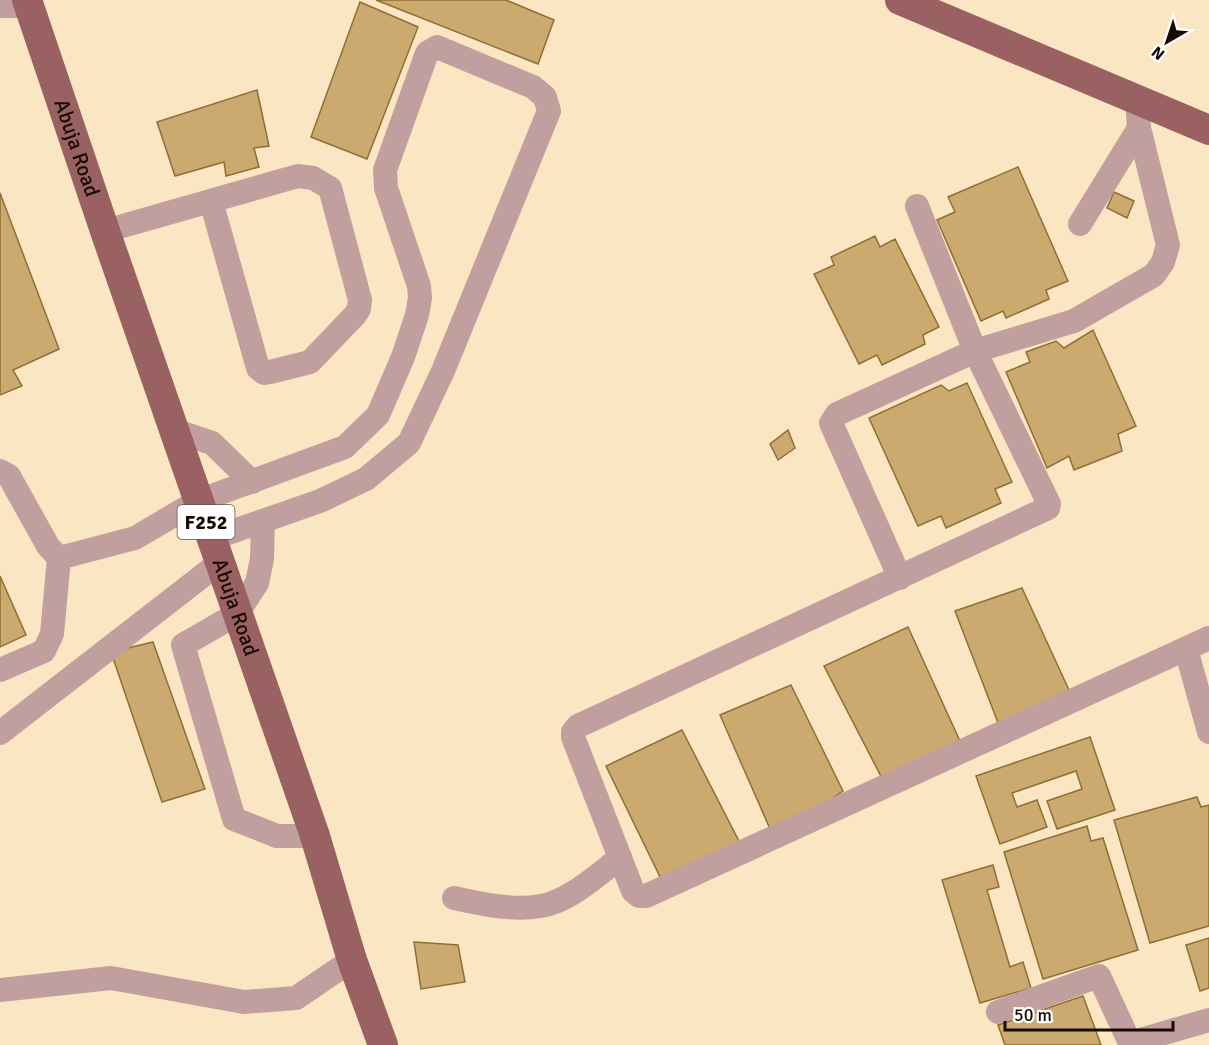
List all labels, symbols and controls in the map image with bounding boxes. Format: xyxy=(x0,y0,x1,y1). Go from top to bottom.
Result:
north arrow xyxy=(1137,12,1197,72)
text: N xyxy=(1148,42,1169,64)
street label: Abuja Road xyxy=(48,96,105,200)
road number: F252 xyxy=(178,505,234,539)
street label: Abuja Road xyxy=(207,555,264,659)
scale bar xyxy=(1005,994,1173,1032)
text: 50 m xyxy=(1014,1004,1052,1026)

